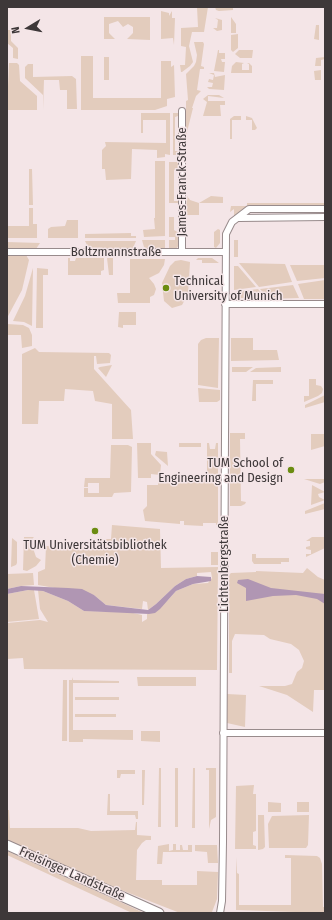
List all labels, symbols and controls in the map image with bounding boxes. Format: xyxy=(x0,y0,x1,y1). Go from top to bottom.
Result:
north arrow xyxy=(8,8,48,48)
text: N xyxy=(9,26,23,35)
street label: James-Franck-Straße xyxy=(174,127,190,237)
street label: Boltzmannstraße xyxy=(71,244,161,260)
place label: Technical University of Munich xyxy=(174,273,283,304)
marker: Technical University of Munich xyxy=(161,283,171,293)
place label: TUM School of Engineering and Design xyxy=(158,455,283,486)
marker: TUM School of Engineering and Design xyxy=(286,465,296,475)
street label: Lichtenbergstraße xyxy=(216,516,232,612)
marker: TUM Universitätsbibliothek (Chemie) xyxy=(90,526,100,536)
place label: TUM Universitätsbibliothek (Chemie) xyxy=(23,537,167,568)
street label: Freisinger Landstraße xyxy=(17,844,127,904)

